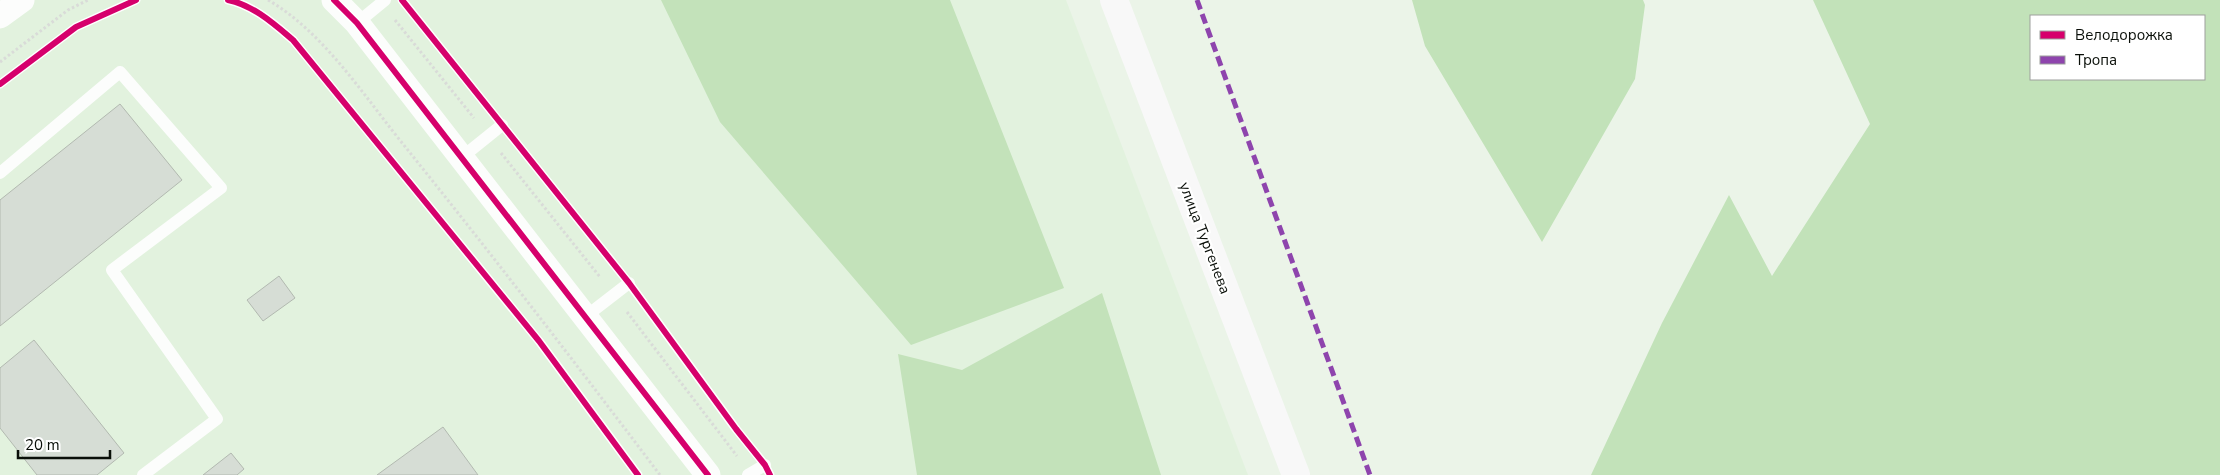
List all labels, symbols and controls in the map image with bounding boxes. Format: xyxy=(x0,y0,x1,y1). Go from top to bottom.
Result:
legend xyxy=(2030,15,2205,80)
text: Велодорожка xyxy=(2075,25,2173,45)
text: Тропа xyxy=(2075,50,2117,70)
street label: улица Тургенева xyxy=(1174,179,1236,297)
scale bar xyxy=(18,428,110,460)
text: 20 m xyxy=(25,435,60,455)

